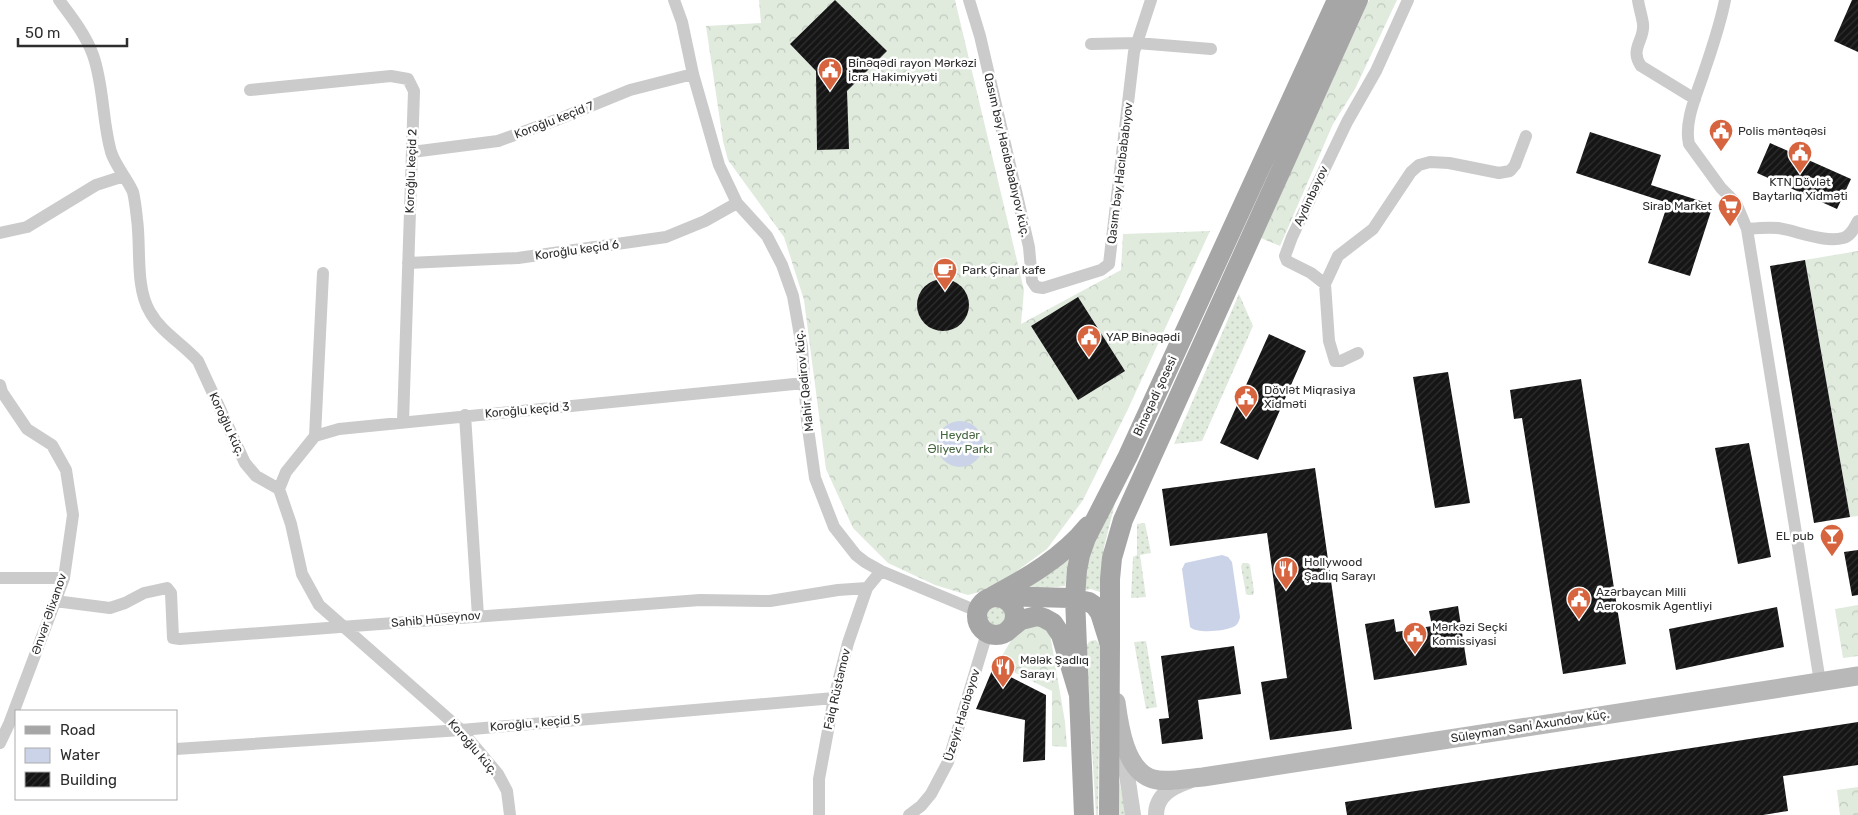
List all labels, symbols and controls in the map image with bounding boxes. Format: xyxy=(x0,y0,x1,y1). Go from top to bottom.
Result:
scale bar xyxy=(18,15,126,47)
text: 50 m xyxy=(25,24,60,42)
place label: Binəqədi rayon Mərkəzi İcra Hakimiyyəti xyxy=(848,56,977,84)
public building icon: Binəqədi rayon Mərkəzi İcra Hakimiyyəti xyxy=(817,57,843,91)
street label: Qasım bəy Hacıbababıyov küç. xyxy=(981,72,1033,238)
street label: Koroğlu keçid 7 xyxy=(512,98,596,142)
street label: Qasım bəy Hacıbababıyov xyxy=(1104,101,1136,245)
public building icon: Polis məntəqəsi xyxy=(1708,118,1734,152)
place label: Polis məntəqəsi xyxy=(1738,124,1826,138)
street label: Koroğlu keçid 2 xyxy=(403,128,419,214)
public building icon: KTN Dövlət Baytarlıq Xidməti xyxy=(1787,140,1813,174)
street label: Aydınbəyov xyxy=(1291,163,1331,228)
place label: KTN Dövlət Baytarlıq Xidməti xyxy=(1752,175,1848,203)
supermarket icon: Sirab Market xyxy=(1717,193,1743,227)
place label: Sirab Market xyxy=(1642,199,1712,213)
street label: Koroğlu keçid 6 xyxy=(534,237,620,263)
cafe icon: Park Çinar kafe xyxy=(932,257,958,291)
place label: Park Çinar kafe xyxy=(962,263,1046,277)
public building icon: YAP Binəqədi xyxy=(1076,324,1102,358)
street label: Mahir Qədirov küç. xyxy=(792,330,816,432)
place label: YAP Binəqədi xyxy=(1106,330,1180,344)
street label: Binəqədi şosesi xyxy=(1130,354,1180,438)
place label: Dövlət Miqrasiya Xidməti xyxy=(1264,383,1356,411)
public building icon: Dövlət Miqrasiya Xidməti xyxy=(1233,384,1259,418)
street label: Koroğlu küç. xyxy=(206,390,248,458)
street label: Koroğlu keçid 3 xyxy=(484,399,570,421)
park label: Heydər Əliyev Parkı xyxy=(928,428,993,456)
bar icon: EL pub xyxy=(1819,523,1845,557)
place label: EL pub xyxy=(1776,529,1814,543)
place label: Hollywood Şadlıq Sarayı xyxy=(1304,555,1376,583)
restaurant icon: Hollywood Şadlıq Sarayı xyxy=(1273,556,1299,590)
street label: Ənvər Əlixanov xyxy=(29,571,70,657)
place label: Azərbaycan Milli Aerokosmik Agentliyi xyxy=(1596,585,1712,613)
public building icon: Azərbaycan Milli Aerokosmik Agentliyi xyxy=(1566,586,1592,620)
street label: Sahib Hüseynov xyxy=(391,608,482,630)
place label: Mərkəzi Seçki Komissiyasi xyxy=(1432,620,1508,648)
public building icon: Mərkəzi Seçki Komissiyasi xyxy=(1402,621,1428,655)
street label: Faiq Rüstəmov xyxy=(821,647,853,731)
place label: Mələk Şadlıq Sarayı xyxy=(1020,653,1089,681)
restaurant icon: Mələk Şadlıq Sarayı xyxy=(990,654,1016,688)
street label: Üzeyir Hacıbəyov xyxy=(941,667,983,763)
street label: Süleyman Sani Axundov küç. xyxy=(1450,707,1610,745)
legend xyxy=(15,710,178,800)
street label: Koroğlu , keçid 5 xyxy=(489,712,581,734)
street label: Koroğlu küç. xyxy=(445,717,501,777)
text: Road xyxy=(60,721,96,739)
text: Water xyxy=(60,746,100,764)
text: Building xyxy=(60,771,117,789)

